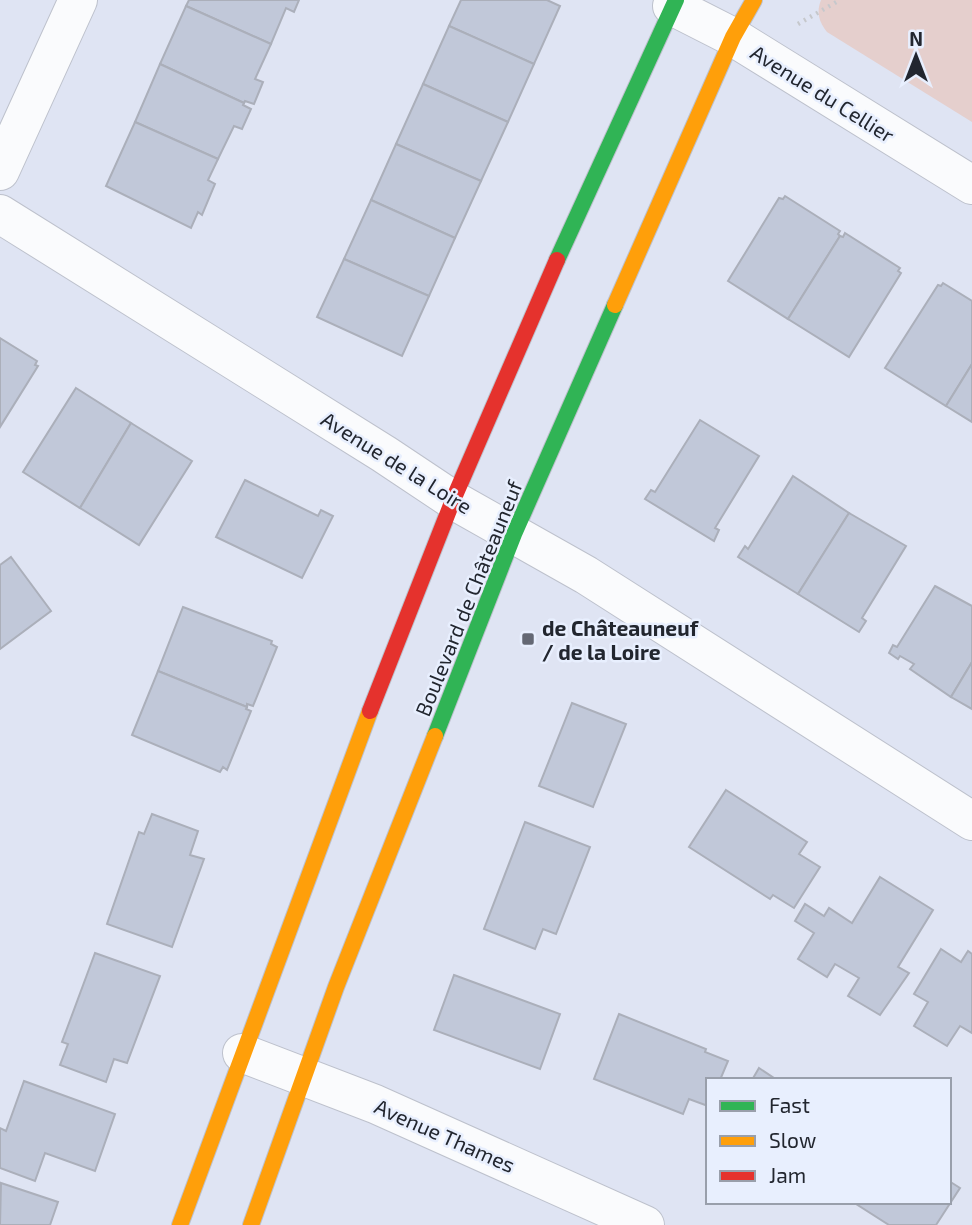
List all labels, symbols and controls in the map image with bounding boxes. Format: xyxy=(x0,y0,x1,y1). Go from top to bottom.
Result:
north arrow xyxy=(881,21,951,91)
text: N xyxy=(909,27,923,50)
street label: Avenue du Cellier xyxy=(747,39,900,147)
street label: Avenue de la Loire xyxy=(317,406,477,518)
street label: Boulevard de Châteauneuf xyxy=(409,476,527,719)
place label: de Châteauneuf / de la Loire xyxy=(542,615,699,664)
marker: de Châteauneuf / de la Loire xyxy=(520,631,536,647)
legend xyxy=(706,1078,951,1204)
text: Fast xyxy=(769,1092,810,1117)
street label: Avenue Thames xyxy=(371,1093,519,1177)
text: Slow xyxy=(769,1127,816,1152)
text: Jam xyxy=(769,1162,806,1187)

